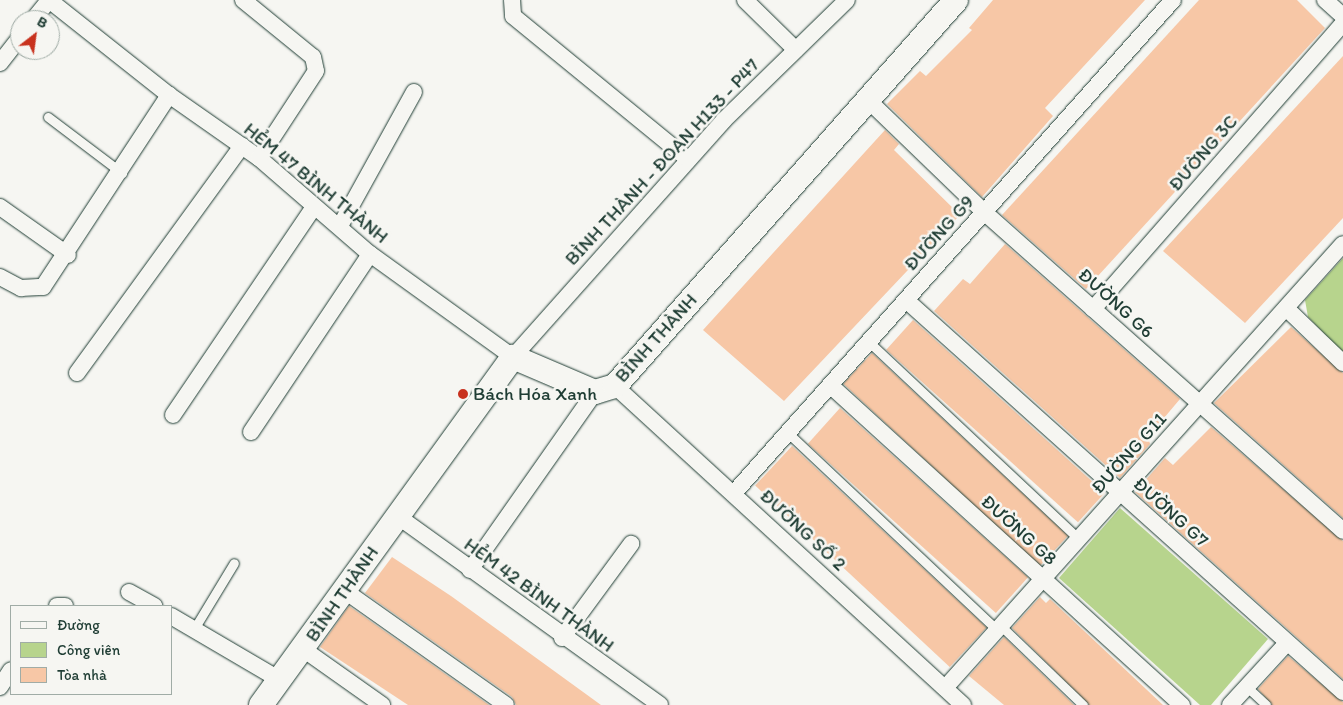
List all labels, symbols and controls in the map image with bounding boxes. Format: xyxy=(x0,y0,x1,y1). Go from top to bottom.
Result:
north arrow xyxy=(10,10,60,60)
text: B xyxy=(34,13,50,32)
street label: BÌNH THÀNH - ĐOẠN H133 - P47 xyxy=(560,54,764,270)
street label: ĐƯỜNG 3C xyxy=(1164,110,1242,196)
street label: HẺM 47 BÌNH THÀNH xyxy=(239,118,393,248)
street label: ĐƯỜNG G9 xyxy=(899,191,979,275)
street label: ĐƯỜNG G6 xyxy=(1074,263,1158,343)
street label: BÌNH THÀNH xyxy=(610,289,702,387)
place label: Bách Hóa Xanh xyxy=(473,383,598,405)
marker: Bách Hóa Xanh xyxy=(457,388,469,400)
street label: ĐƯỜNG G11 xyxy=(1087,408,1171,498)
street label: ĐƯỜNG G7 xyxy=(1129,472,1213,552)
street label: ĐƯỜNG SỐ 2 xyxy=(755,484,851,576)
street label: ĐƯỜNG G8 xyxy=(976,490,1062,570)
street label: HẺM 42 BÌNH THÀNH xyxy=(459,533,619,657)
street label: BÌNH THÀNH xyxy=(301,542,383,646)
legend xyxy=(10,605,172,695)
text: Đường xyxy=(57,616,100,634)
text: Công viên xyxy=(57,641,120,659)
text: Tòa nhà xyxy=(57,666,107,684)

